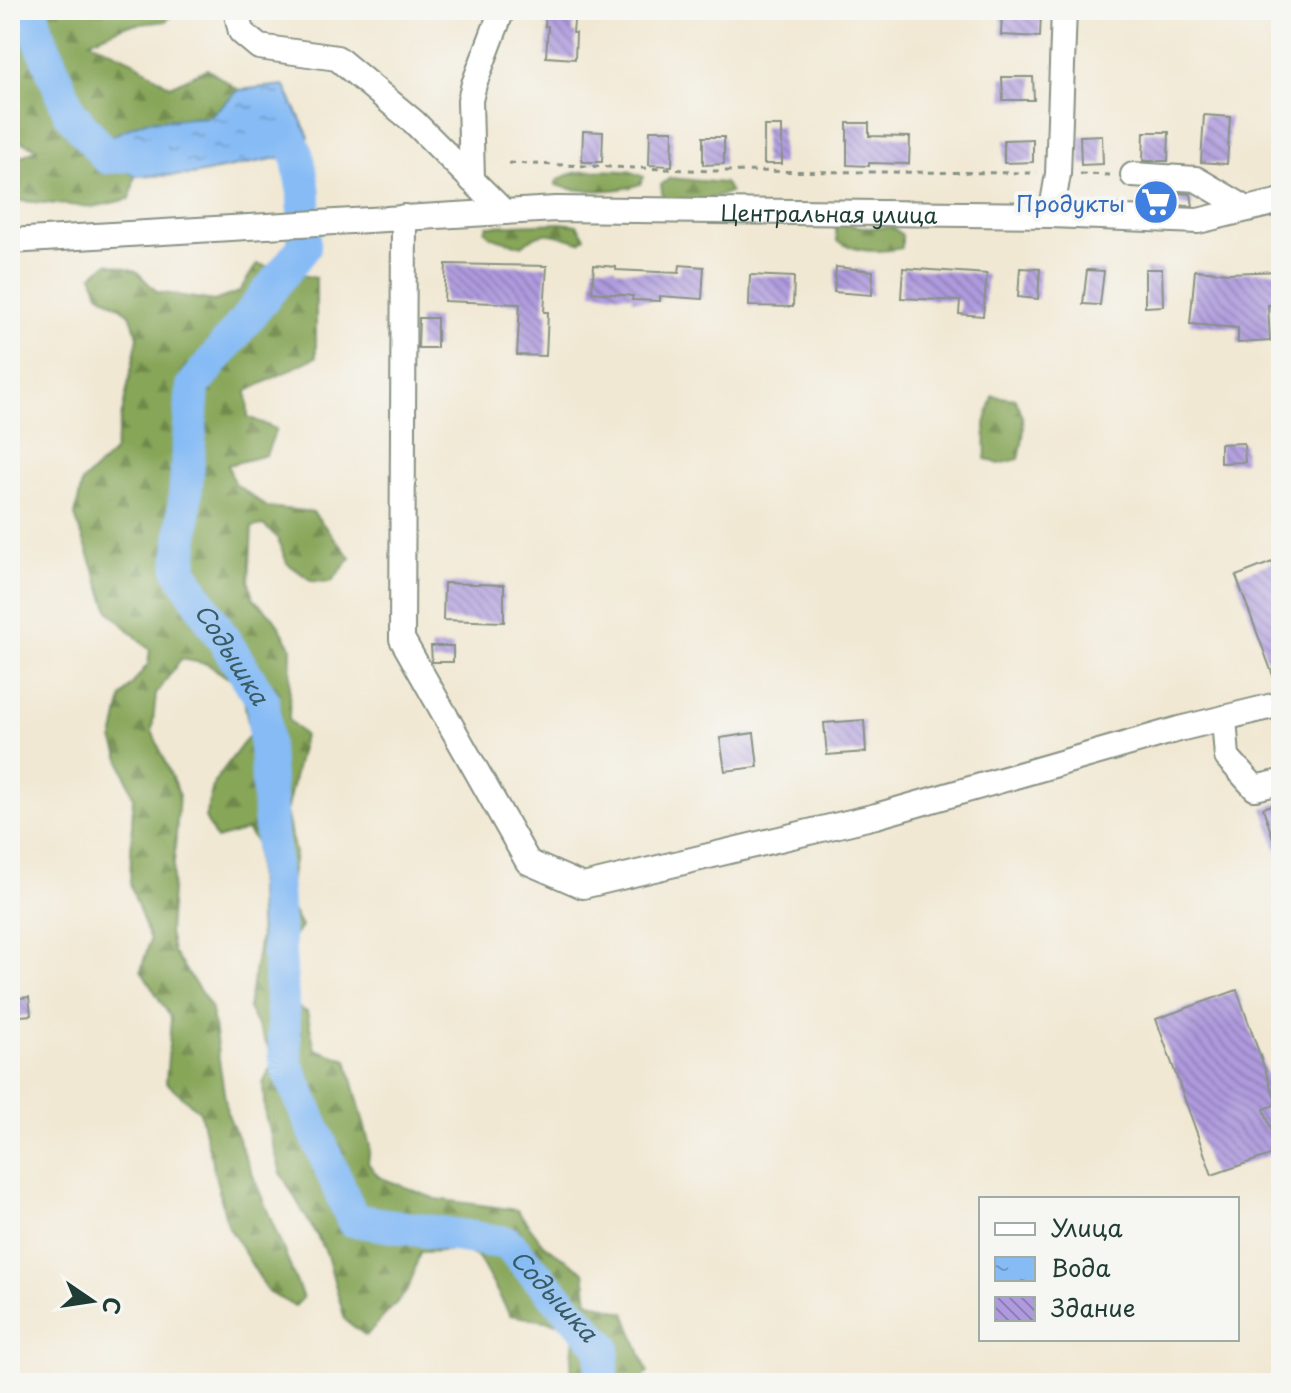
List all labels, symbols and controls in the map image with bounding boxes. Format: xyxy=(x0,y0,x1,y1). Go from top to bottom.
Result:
supermarket icon: Продукты xyxy=(1132,178,1180,226)
place label: Продукты xyxy=(1016,186,1125,219)
street label: Центральная улица xyxy=(720,194,938,230)
water label: Содышка xyxy=(187,596,279,712)
legend xyxy=(979,1197,1239,1341)
text: Улица xyxy=(1051,1209,1123,1245)
water label: Содышка xyxy=(503,1241,607,1350)
text: Вода xyxy=(1051,1249,1110,1285)
north arrow xyxy=(52,1261,132,1341)
text: Здание xyxy=(1051,1289,1136,1325)
text: С xyxy=(95,1294,131,1318)

